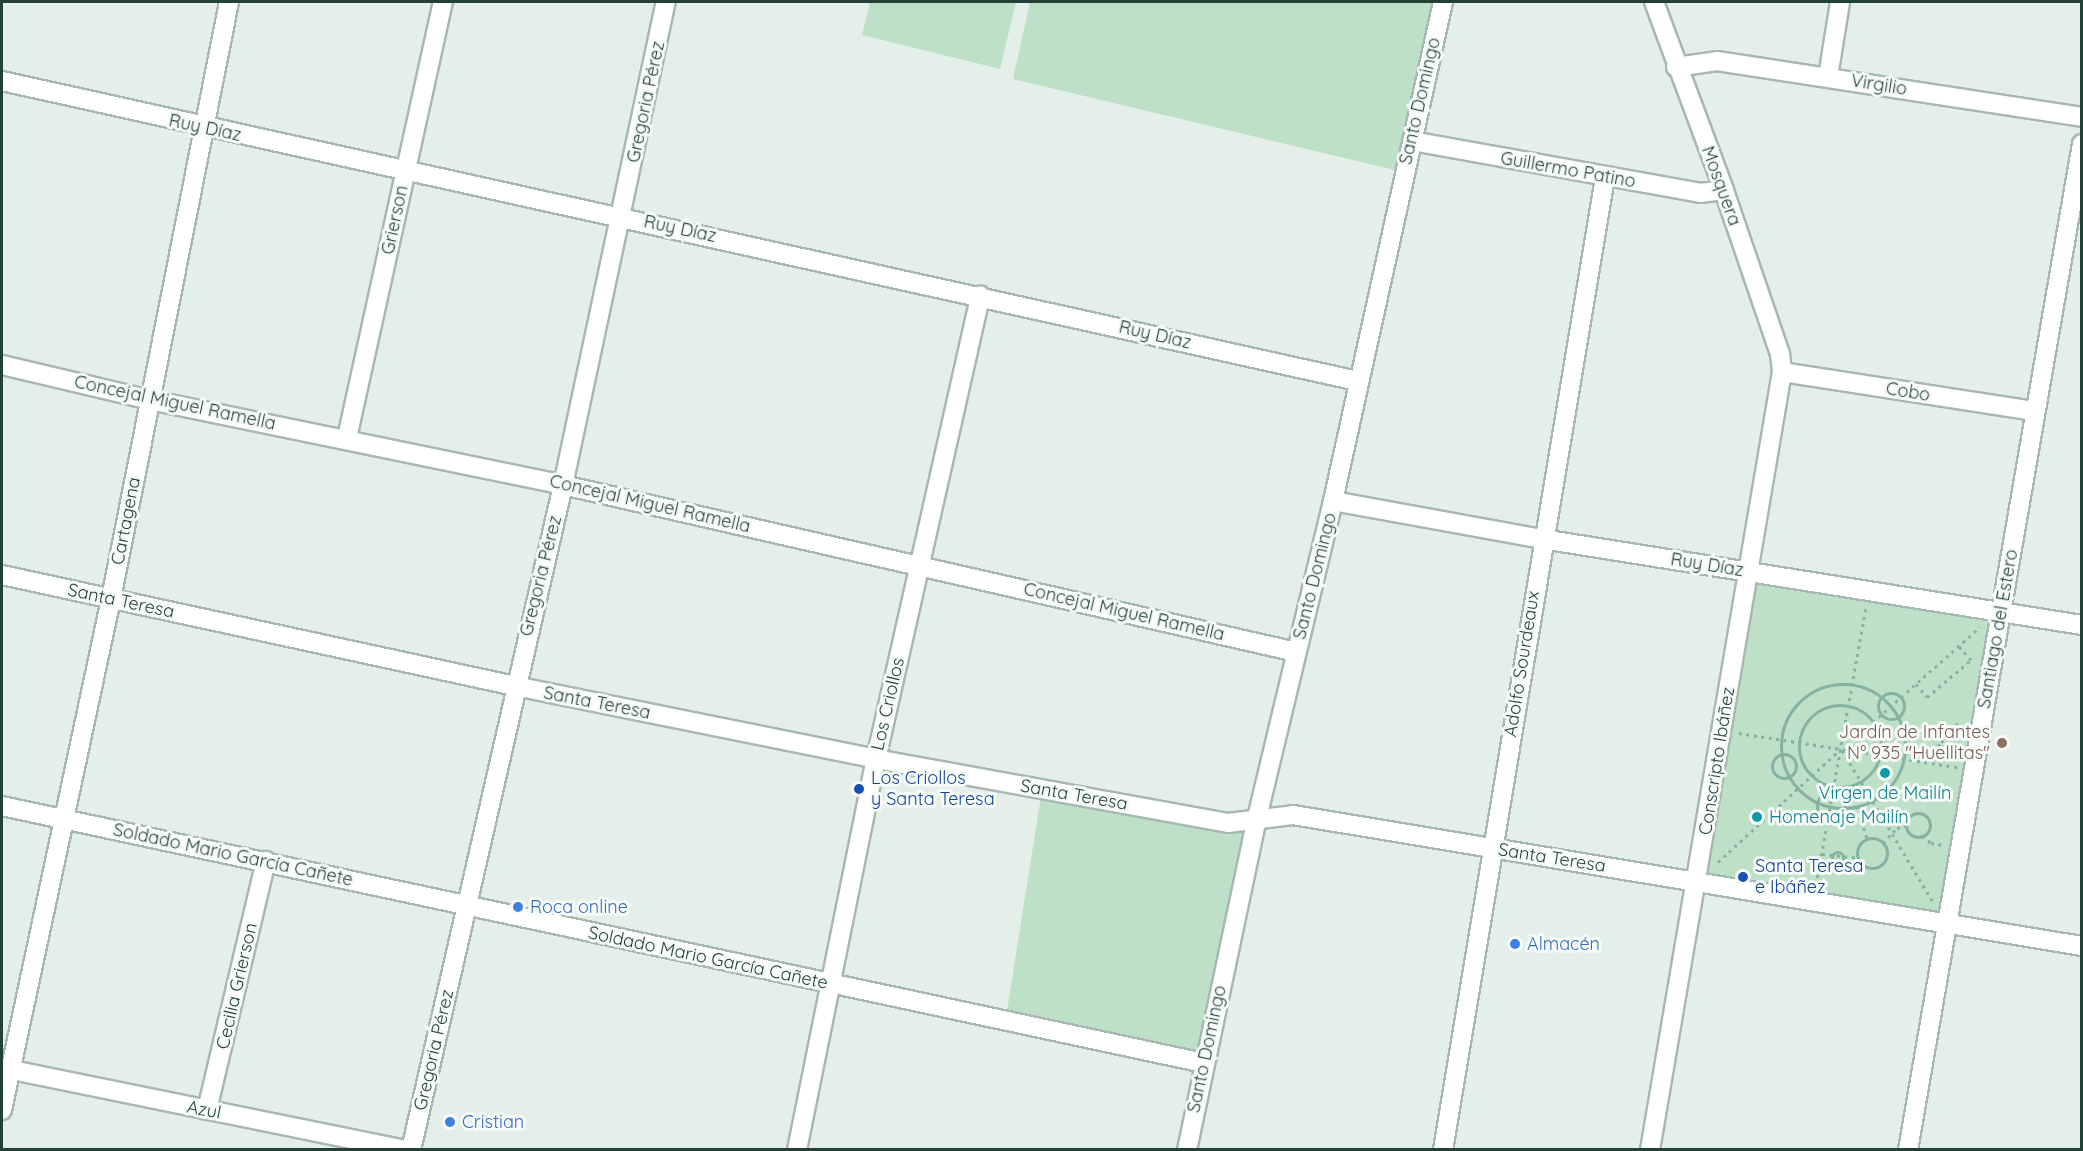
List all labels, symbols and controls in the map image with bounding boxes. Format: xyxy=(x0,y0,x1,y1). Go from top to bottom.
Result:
street label: Santo Domingo xyxy=(1395,35,1445,167)
street label: Gregoria Pérez xyxy=(623,39,669,165)
street label: Virgilio xyxy=(1849,70,1909,100)
street label: Ruy Díaz xyxy=(167,110,243,146)
street label: Mosquera xyxy=(1697,143,1745,229)
street label: Guillermo Patino xyxy=(1499,147,1637,193)
street label: Grierson xyxy=(377,183,413,257)
street label: Ruy Díaz xyxy=(642,211,718,247)
street label: Ruy Díaz xyxy=(1117,316,1193,354)
street label: Concejal Miguel Ramella xyxy=(72,371,278,435)
street label: Cobo xyxy=(1884,378,1932,406)
street label: Concejal Miguel Ramella xyxy=(547,470,753,538)
street label: Cartagena xyxy=(107,475,145,567)
street label: Santo Domingo xyxy=(1289,511,1341,641)
street label: Gregoria Pérez xyxy=(516,513,566,639)
street label: Santiago del Estero xyxy=(1973,548,2023,710)
street label: Ruy Díaz xyxy=(1669,549,1745,581)
street label: Concejal Miguel Ramella xyxy=(1021,578,1227,646)
street label: Santa Teresa xyxy=(66,579,176,623)
street label: Adolfo Sourdeaux xyxy=(1500,589,1544,739)
street label: Los Criollos xyxy=(867,655,909,753)
street label: Santa Teresa xyxy=(542,682,652,724)
street label: Conscripto Ibáñez xyxy=(1695,685,1739,837)
place label: Jardín de Infantes N° 935 "Huellitas" xyxy=(1839,722,1990,764)
marker: Jardín de Infantes N° 935 "Huellitas" xyxy=(1995,736,2009,750)
marker: Virgen de Mailín xyxy=(1878,766,1892,780)
place label: Los Criollos y Santa Teresa xyxy=(871,768,995,810)
street label: Santa Teresa xyxy=(1019,775,1129,815)
marker: Los Criollos y Santa Teresa xyxy=(852,782,866,796)
place label: Virgen de Mailín xyxy=(1819,782,1951,804)
place label: Homenaje Mailín xyxy=(1769,806,1909,828)
marker: Homenaje Mailín xyxy=(1750,810,1764,824)
street label: Soldado Mario García Cañete xyxy=(111,819,355,891)
street label: Santa Teresa xyxy=(1497,839,1607,877)
place label: Santa Teresa e Ibáñez xyxy=(1755,856,1863,898)
marker: Santa Teresa e Ibáñez xyxy=(1736,870,1750,884)
place label: Roca online xyxy=(530,896,628,918)
marker: Roca online xyxy=(511,900,525,914)
street label: Cecilia Grierson xyxy=(212,921,262,1051)
street label: Soldado Mario García Cañete xyxy=(586,922,830,994)
place label: Almacén xyxy=(1527,933,1600,955)
marker: Almacén xyxy=(1508,937,1522,951)
street label: Santo Domingo xyxy=(1183,983,1231,1115)
street label: Gregoria Pérez xyxy=(410,987,458,1113)
street label: Azul xyxy=(185,1096,223,1124)
place label: Cristian xyxy=(462,1111,524,1133)
marker: Cristian xyxy=(443,1115,457,1129)

